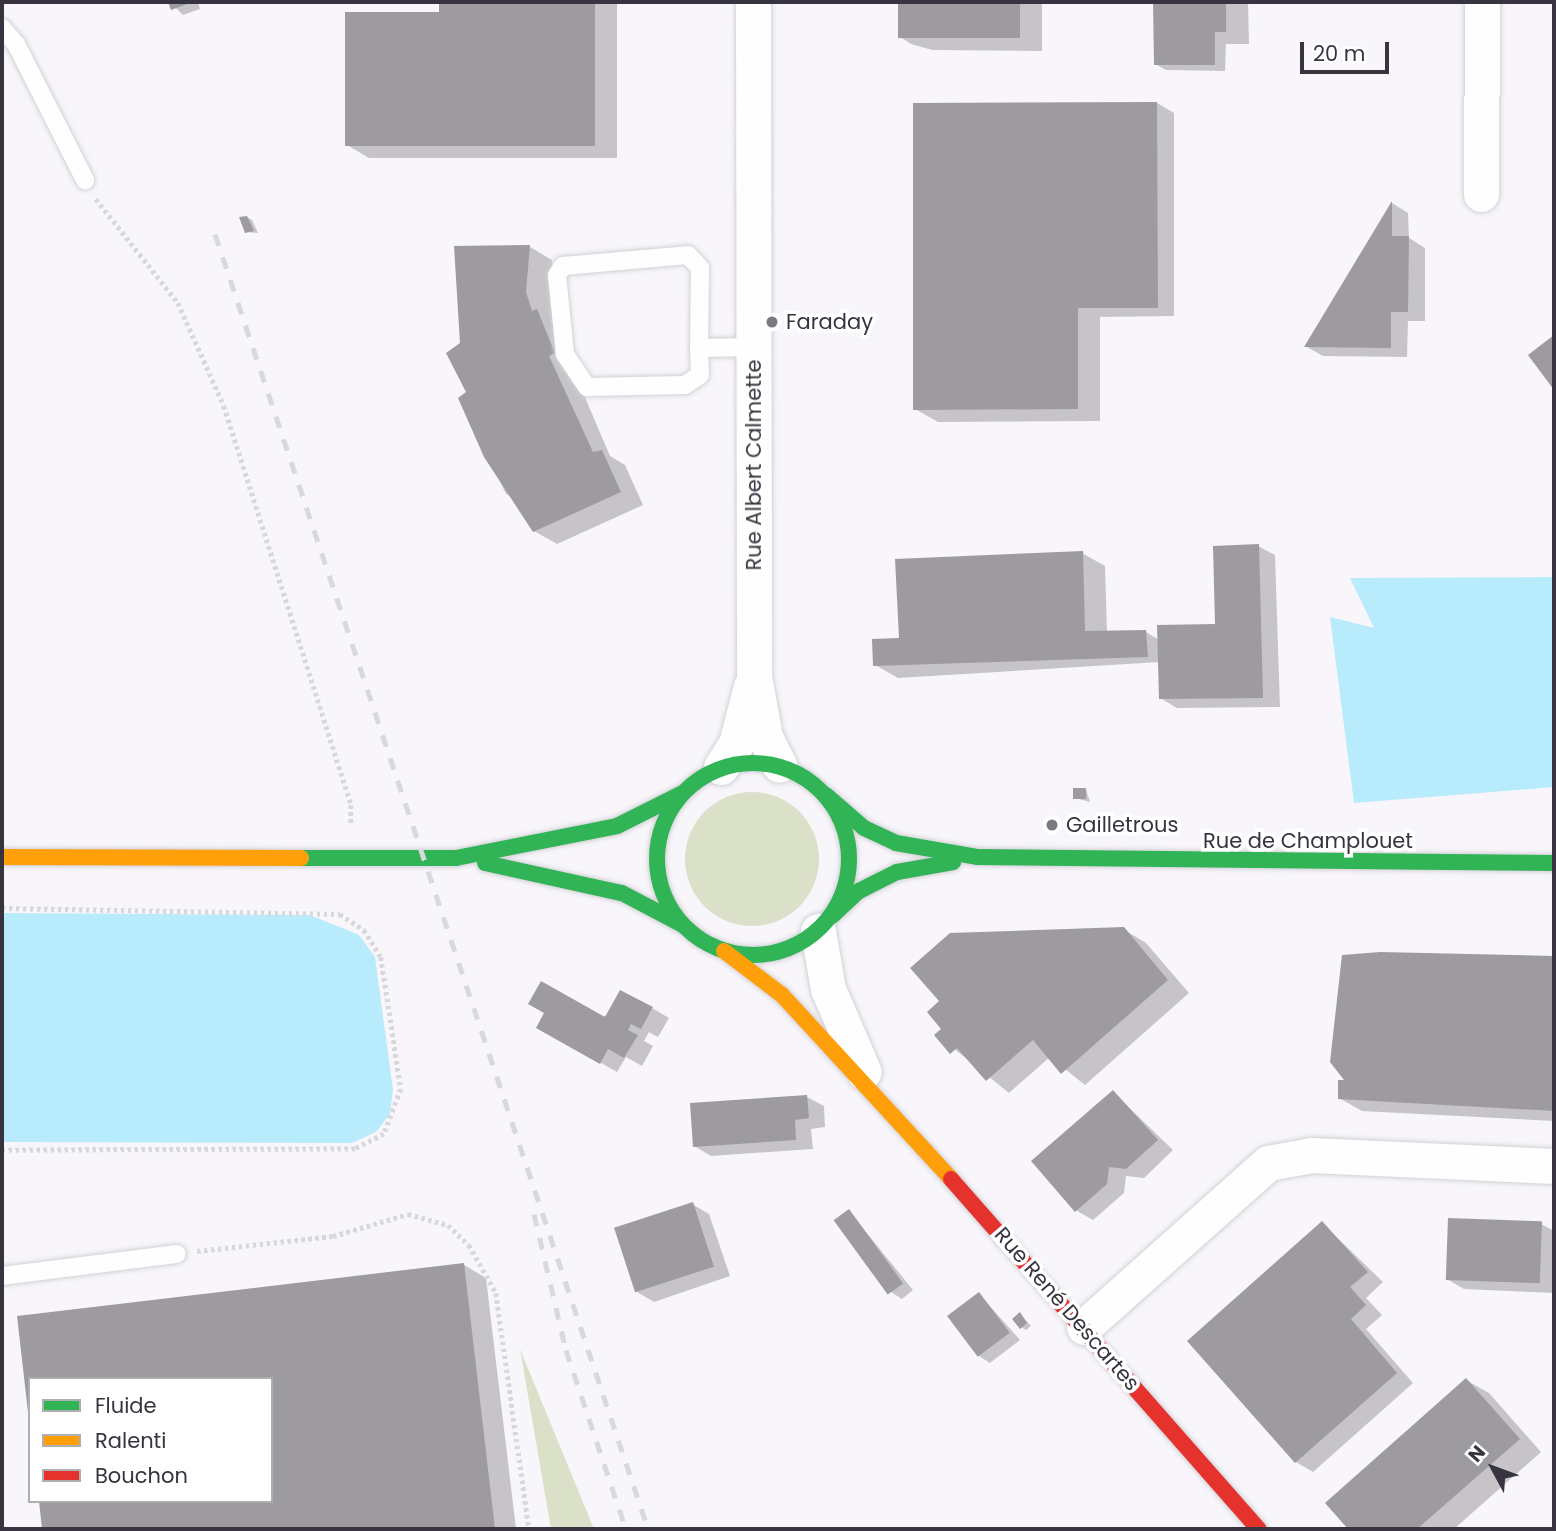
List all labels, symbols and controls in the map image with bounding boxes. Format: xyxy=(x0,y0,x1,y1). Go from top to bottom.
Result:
scale bar xyxy=(1304,28,1393,72)
text: 20 m xyxy=(1313,39,1366,68)
place label: Faraday xyxy=(786,309,873,335)
marker: Faraday xyxy=(764,314,780,330)
street label: Rue Albert Calmette xyxy=(741,360,767,570)
place label: Gailletrous xyxy=(1066,812,1178,838)
marker: Gailletrous xyxy=(1044,817,1060,833)
street label: Rue de Champlouet xyxy=(1203,828,1413,854)
street label: Rue René Descartes xyxy=(989,1222,1145,1396)
legend xyxy=(28,1377,273,1503)
text: Fluide xyxy=(95,1391,157,1420)
text: Ralenti xyxy=(95,1426,166,1455)
north arrow xyxy=(1458,1433,1528,1503)
text: N xyxy=(1462,1440,1492,1468)
text: Bouchon xyxy=(95,1461,188,1490)

